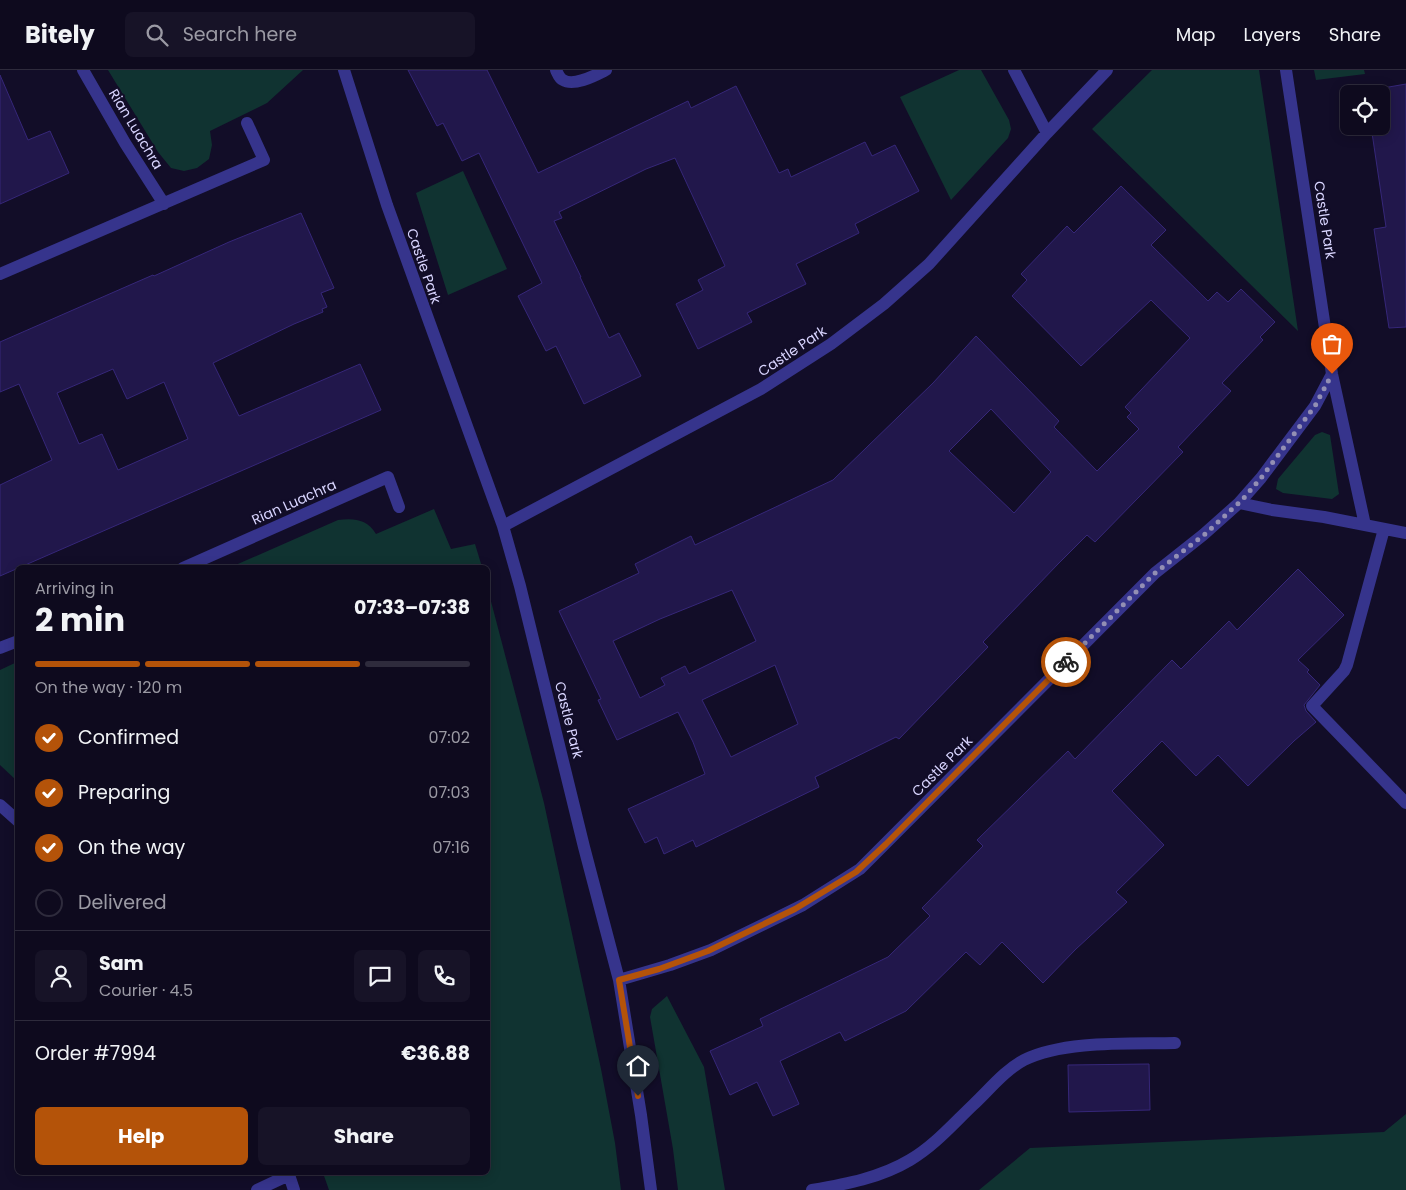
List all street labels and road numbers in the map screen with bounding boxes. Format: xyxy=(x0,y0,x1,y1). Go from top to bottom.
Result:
street label: Rian Luachra xyxy=(104,85,168,173)
street label: Castle Park xyxy=(1309,180,1341,261)
street label: Castle Park xyxy=(402,226,446,307)
street label: Castle Park xyxy=(754,320,831,381)
street label: Rian Luachra xyxy=(248,474,340,530)
street label: Castle Park xyxy=(550,679,588,761)
street label: Castle Park xyxy=(907,731,977,801)

